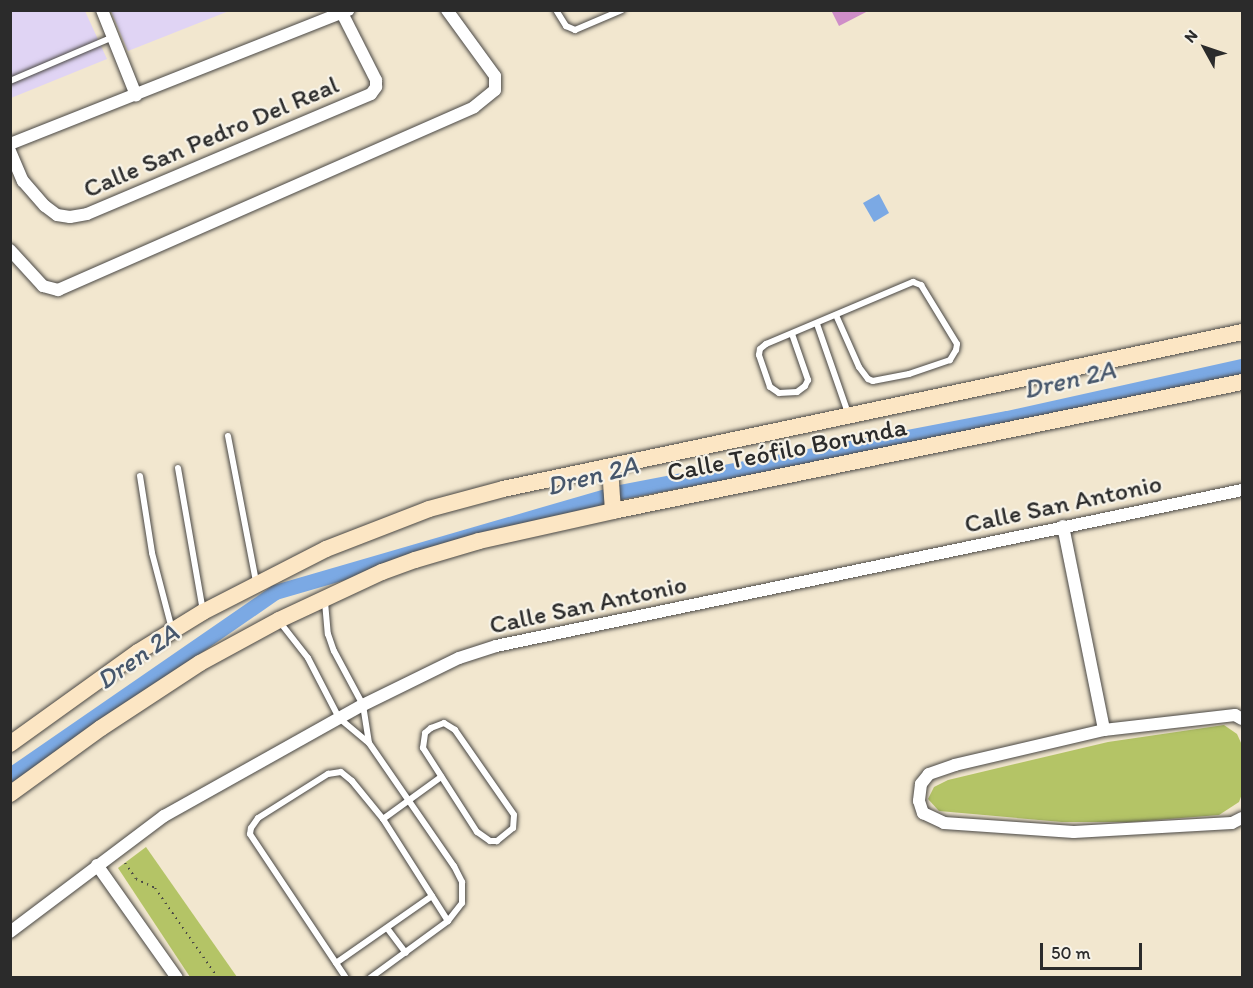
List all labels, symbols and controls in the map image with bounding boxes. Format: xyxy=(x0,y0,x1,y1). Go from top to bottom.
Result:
north arrow xyxy=(1175,18,1235,78)
text: N xyxy=(1180,26,1202,46)
street label: Calle San Pedro Del Real xyxy=(79,69,343,205)
water label: Dren 2A xyxy=(1020,353,1118,405)
street label: Calle Teófilo Borunda xyxy=(666,412,908,488)
water label: Dren 2A xyxy=(543,448,641,502)
street label: Calle San Antonio xyxy=(962,468,1164,540)
street label: Calle San Antonio xyxy=(487,569,689,641)
water label: Dren 2A xyxy=(89,616,185,696)
scale bar xyxy=(1043,931,1145,969)
text: 50 m xyxy=(1051,942,1091,964)

